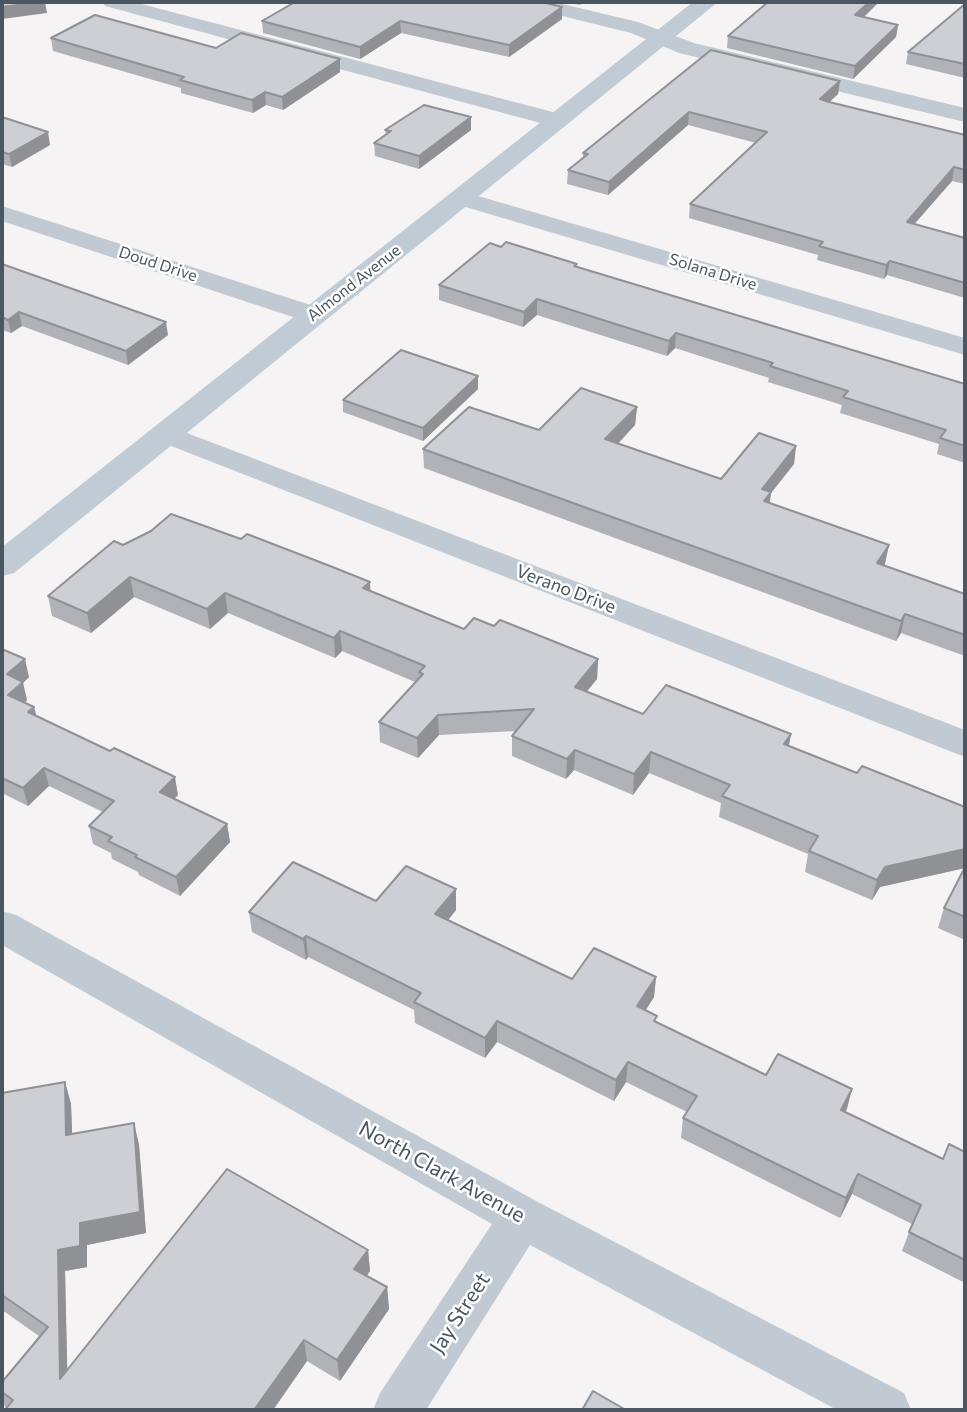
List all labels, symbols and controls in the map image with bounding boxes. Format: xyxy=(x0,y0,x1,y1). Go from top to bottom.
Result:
street label: Almond Avenue xyxy=(303,241,405,325)
street label: Doud Drive xyxy=(116,242,200,286)
street label: Solana Drive xyxy=(667,250,759,294)
street label: Verano Drive xyxy=(513,560,619,618)
street label: North Clark Avenue xyxy=(355,1116,529,1228)
street label: Jay Street xyxy=(425,1268,495,1358)

